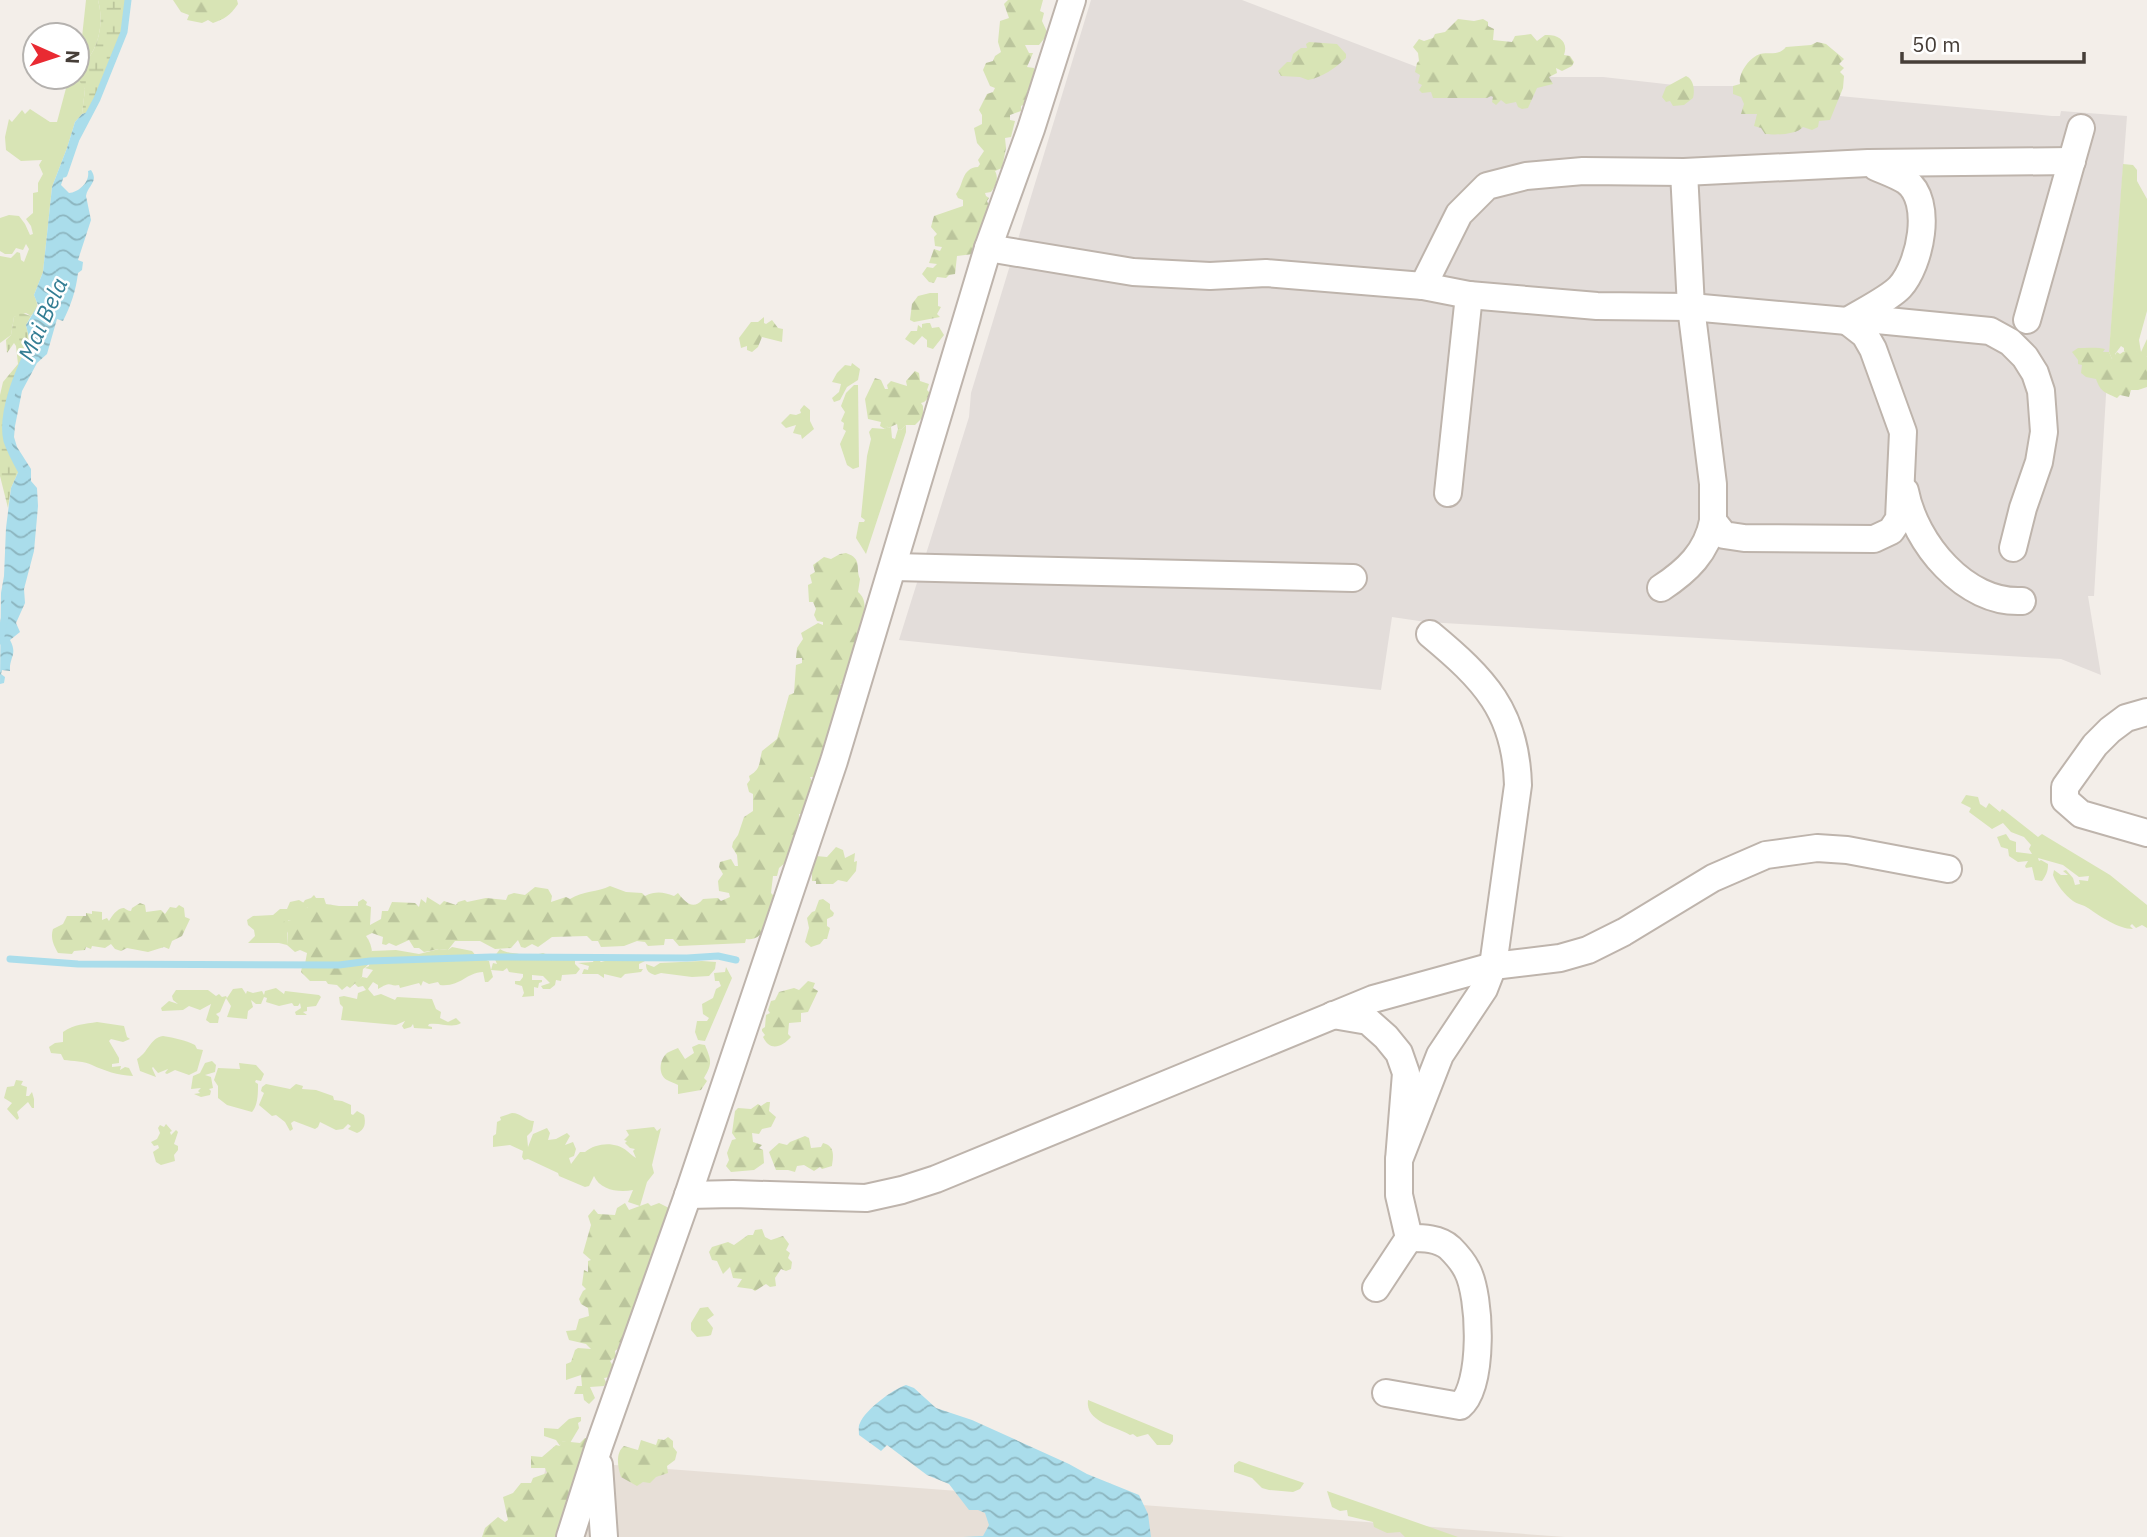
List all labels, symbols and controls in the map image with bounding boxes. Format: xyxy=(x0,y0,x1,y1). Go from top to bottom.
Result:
north arrow xyxy=(21,21,91,91)
scale bar xyxy=(1902,21,2084,65)
text: 50 m xyxy=(1912,30,1961,58)
text: N xyxy=(61,49,85,64)
water label: Mai Bela xyxy=(10,272,74,366)

